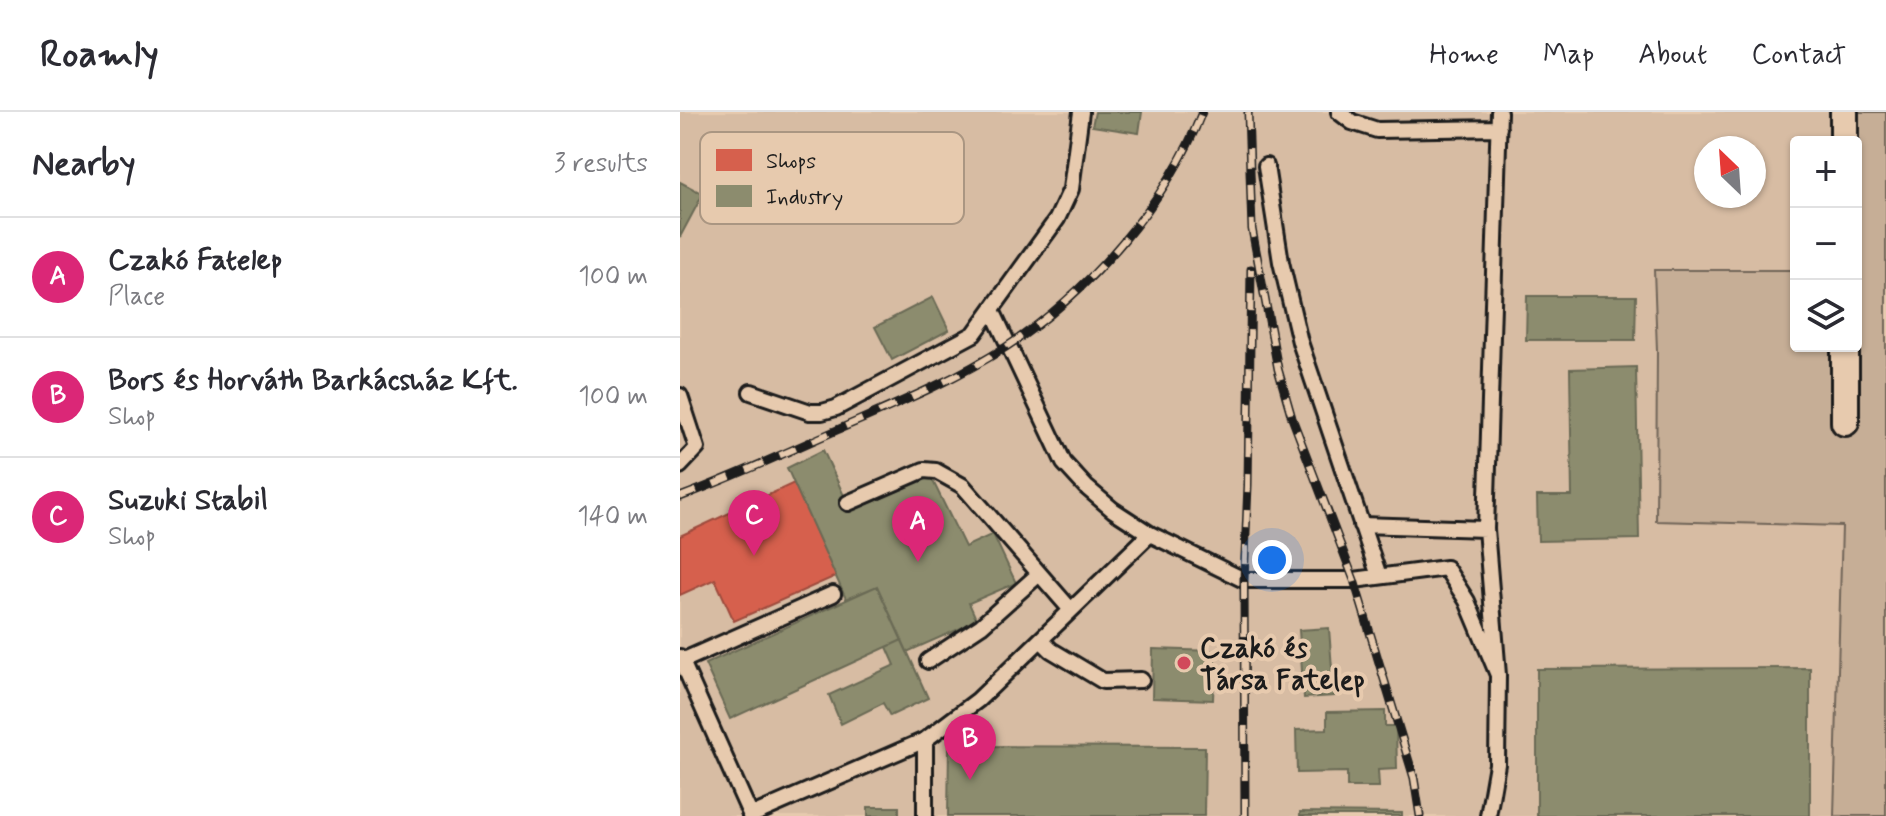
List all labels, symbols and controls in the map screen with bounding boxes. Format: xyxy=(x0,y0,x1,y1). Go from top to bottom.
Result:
text: Roamly xyxy=(40,31,159,80)
text: Home xyxy=(1429,37,1499,74)
text: Map xyxy=(1543,37,1594,74)
text: About xyxy=(1638,37,1707,74)
text: Contact xyxy=(1751,37,1846,74)
legend xyxy=(700,132,964,224)
north arrow xyxy=(1694,136,1766,208)
map controls xyxy=(1790,136,1862,352)
button: + xyxy=(1790,136,1862,208)
text: Nearby xyxy=(32,142,136,187)
text: 3 results xyxy=(554,147,648,181)
text: Shops xyxy=(766,148,816,176)
text: Industry xyxy=(766,184,843,212)
button: − xyxy=(1790,208,1862,280)
text: Czakó Fatelep xyxy=(108,241,283,280)
text: A xyxy=(49,260,67,294)
text: 100 m xyxy=(578,260,648,294)
text: Place xyxy=(108,280,165,314)
button: layers xyxy=(1790,280,1862,352)
text: Bors és Horváth Barkácsház Kft. xyxy=(108,361,518,400)
text: B xyxy=(50,380,66,414)
text: 100 m xyxy=(578,380,648,414)
text: Shop xyxy=(108,400,156,434)
text: Suzuki Stabil xyxy=(108,481,268,520)
pin: C xyxy=(728,490,780,556)
pin: A xyxy=(892,496,944,562)
text: C xyxy=(49,500,67,534)
text: 140 m xyxy=(577,500,648,534)
text: Shop xyxy=(108,520,156,554)
your location xyxy=(1252,540,1292,580)
place label: Czakó és Társa Fatelep xyxy=(1200,631,1365,700)
marker: Czakó és Társa Fatelep xyxy=(1175,654,1193,672)
pin: B xyxy=(944,714,996,780)

